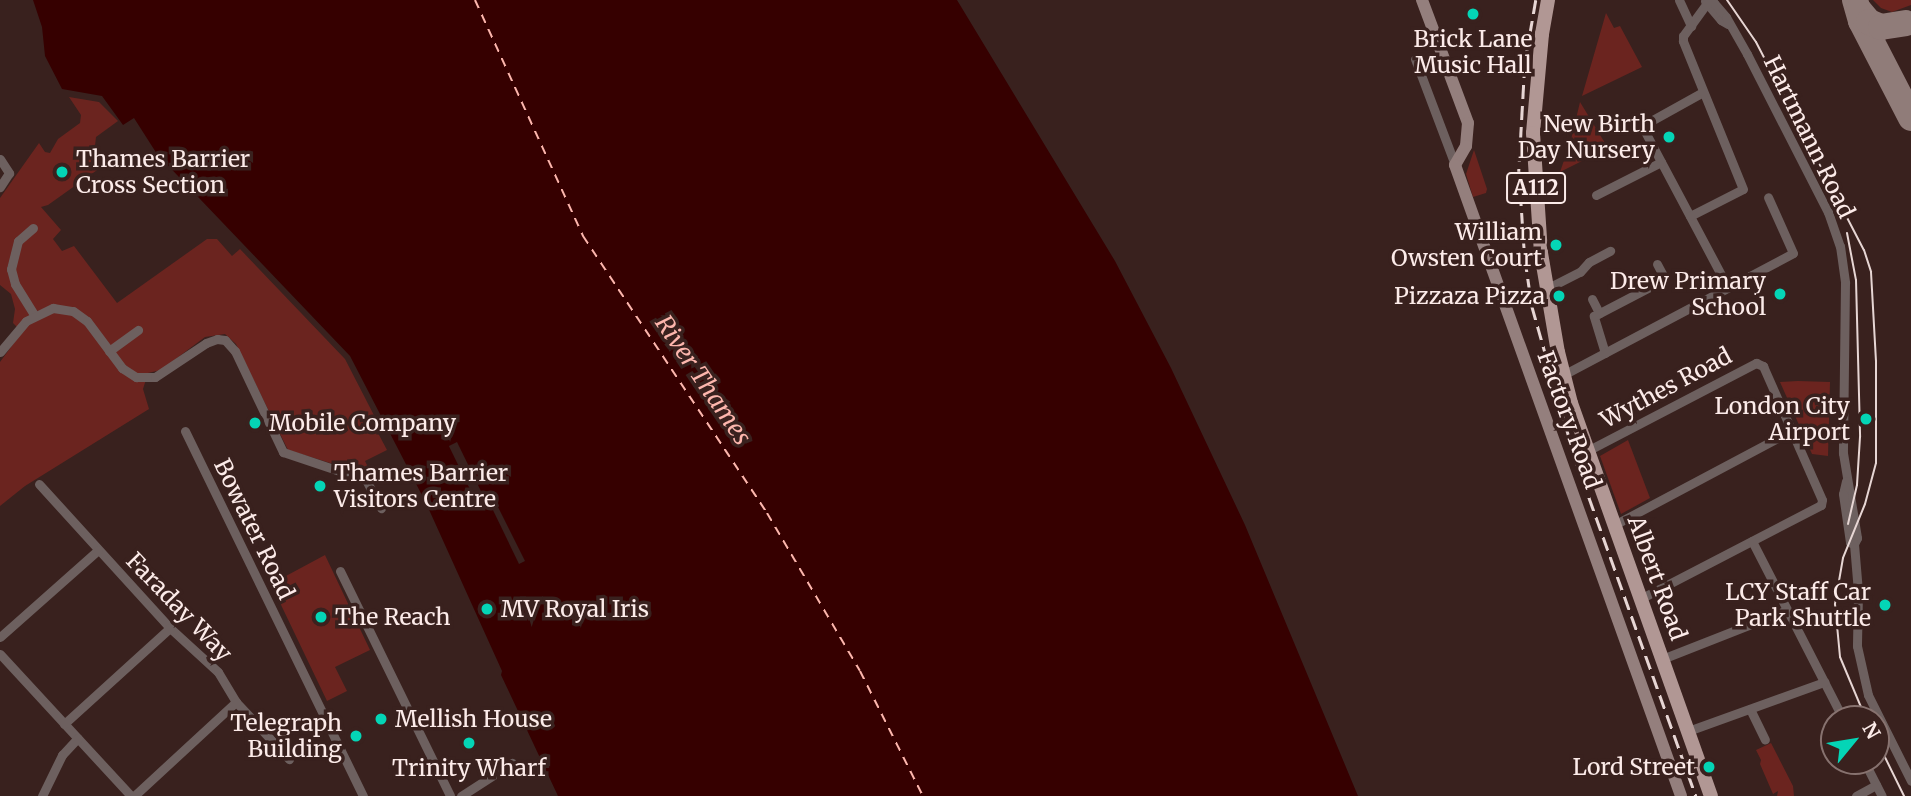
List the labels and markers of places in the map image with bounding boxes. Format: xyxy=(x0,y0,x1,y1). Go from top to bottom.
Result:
marker: Brick Lane Music Hall xyxy=(1465,6,1481,22)
place label: Brick Lane Music Hall xyxy=(1414,25,1532,79)
place label: New Birth Day Nursery xyxy=(1518,110,1655,164)
marker: New Birth Day Nursery xyxy=(1661,129,1677,145)
place label: Thames Barrier Cross Section xyxy=(76,145,250,199)
marker: Thames Barrier Cross Section xyxy=(54,164,70,180)
place label: William Owsten Court xyxy=(1391,218,1542,272)
marker: William Owsten Court xyxy=(1548,237,1564,253)
place label: Drew Primary School xyxy=(1610,267,1766,321)
place label: Pizzaza Pizza xyxy=(1394,282,1545,310)
marker: Drew Primary School xyxy=(1772,286,1788,302)
marker: Pizzaza Pizza xyxy=(1551,288,1567,304)
place label: London City Airport xyxy=(1714,392,1850,446)
place label: Mobile Company xyxy=(269,409,456,437)
marker: London City Airport xyxy=(1856,409,1876,429)
marker: Mobile Company xyxy=(247,415,263,431)
place label: Thames Barrier Visitors Centre xyxy=(334,459,508,513)
marker: Thames Barrier Visitors Centre xyxy=(312,478,328,494)
place label: LCY Staff Car Park Shuttle xyxy=(1725,578,1871,632)
place label: MV Royal Iris xyxy=(501,595,649,623)
marker: LCY Staff Car Park Shuttle xyxy=(1877,597,1893,613)
marker: MV Royal Iris xyxy=(479,601,495,617)
place label: The Reach xyxy=(335,603,450,631)
marker: The Reach xyxy=(313,609,329,625)
place label: Mellish House xyxy=(395,705,552,733)
place label: Telegraph Building xyxy=(230,709,342,763)
marker: Mellish House xyxy=(373,711,389,727)
marker: Telegraph Building xyxy=(348,728,364,744)
marker: Trinity Wharf xyxy=(461,735,477,751)
place label: Lord Street xyxy=(1572,753,1695,781)
place label: Trinity Wharf xyxy=(392,754,546,782)
marker: Lord Street xyxy=(1701,759,1717,775)

